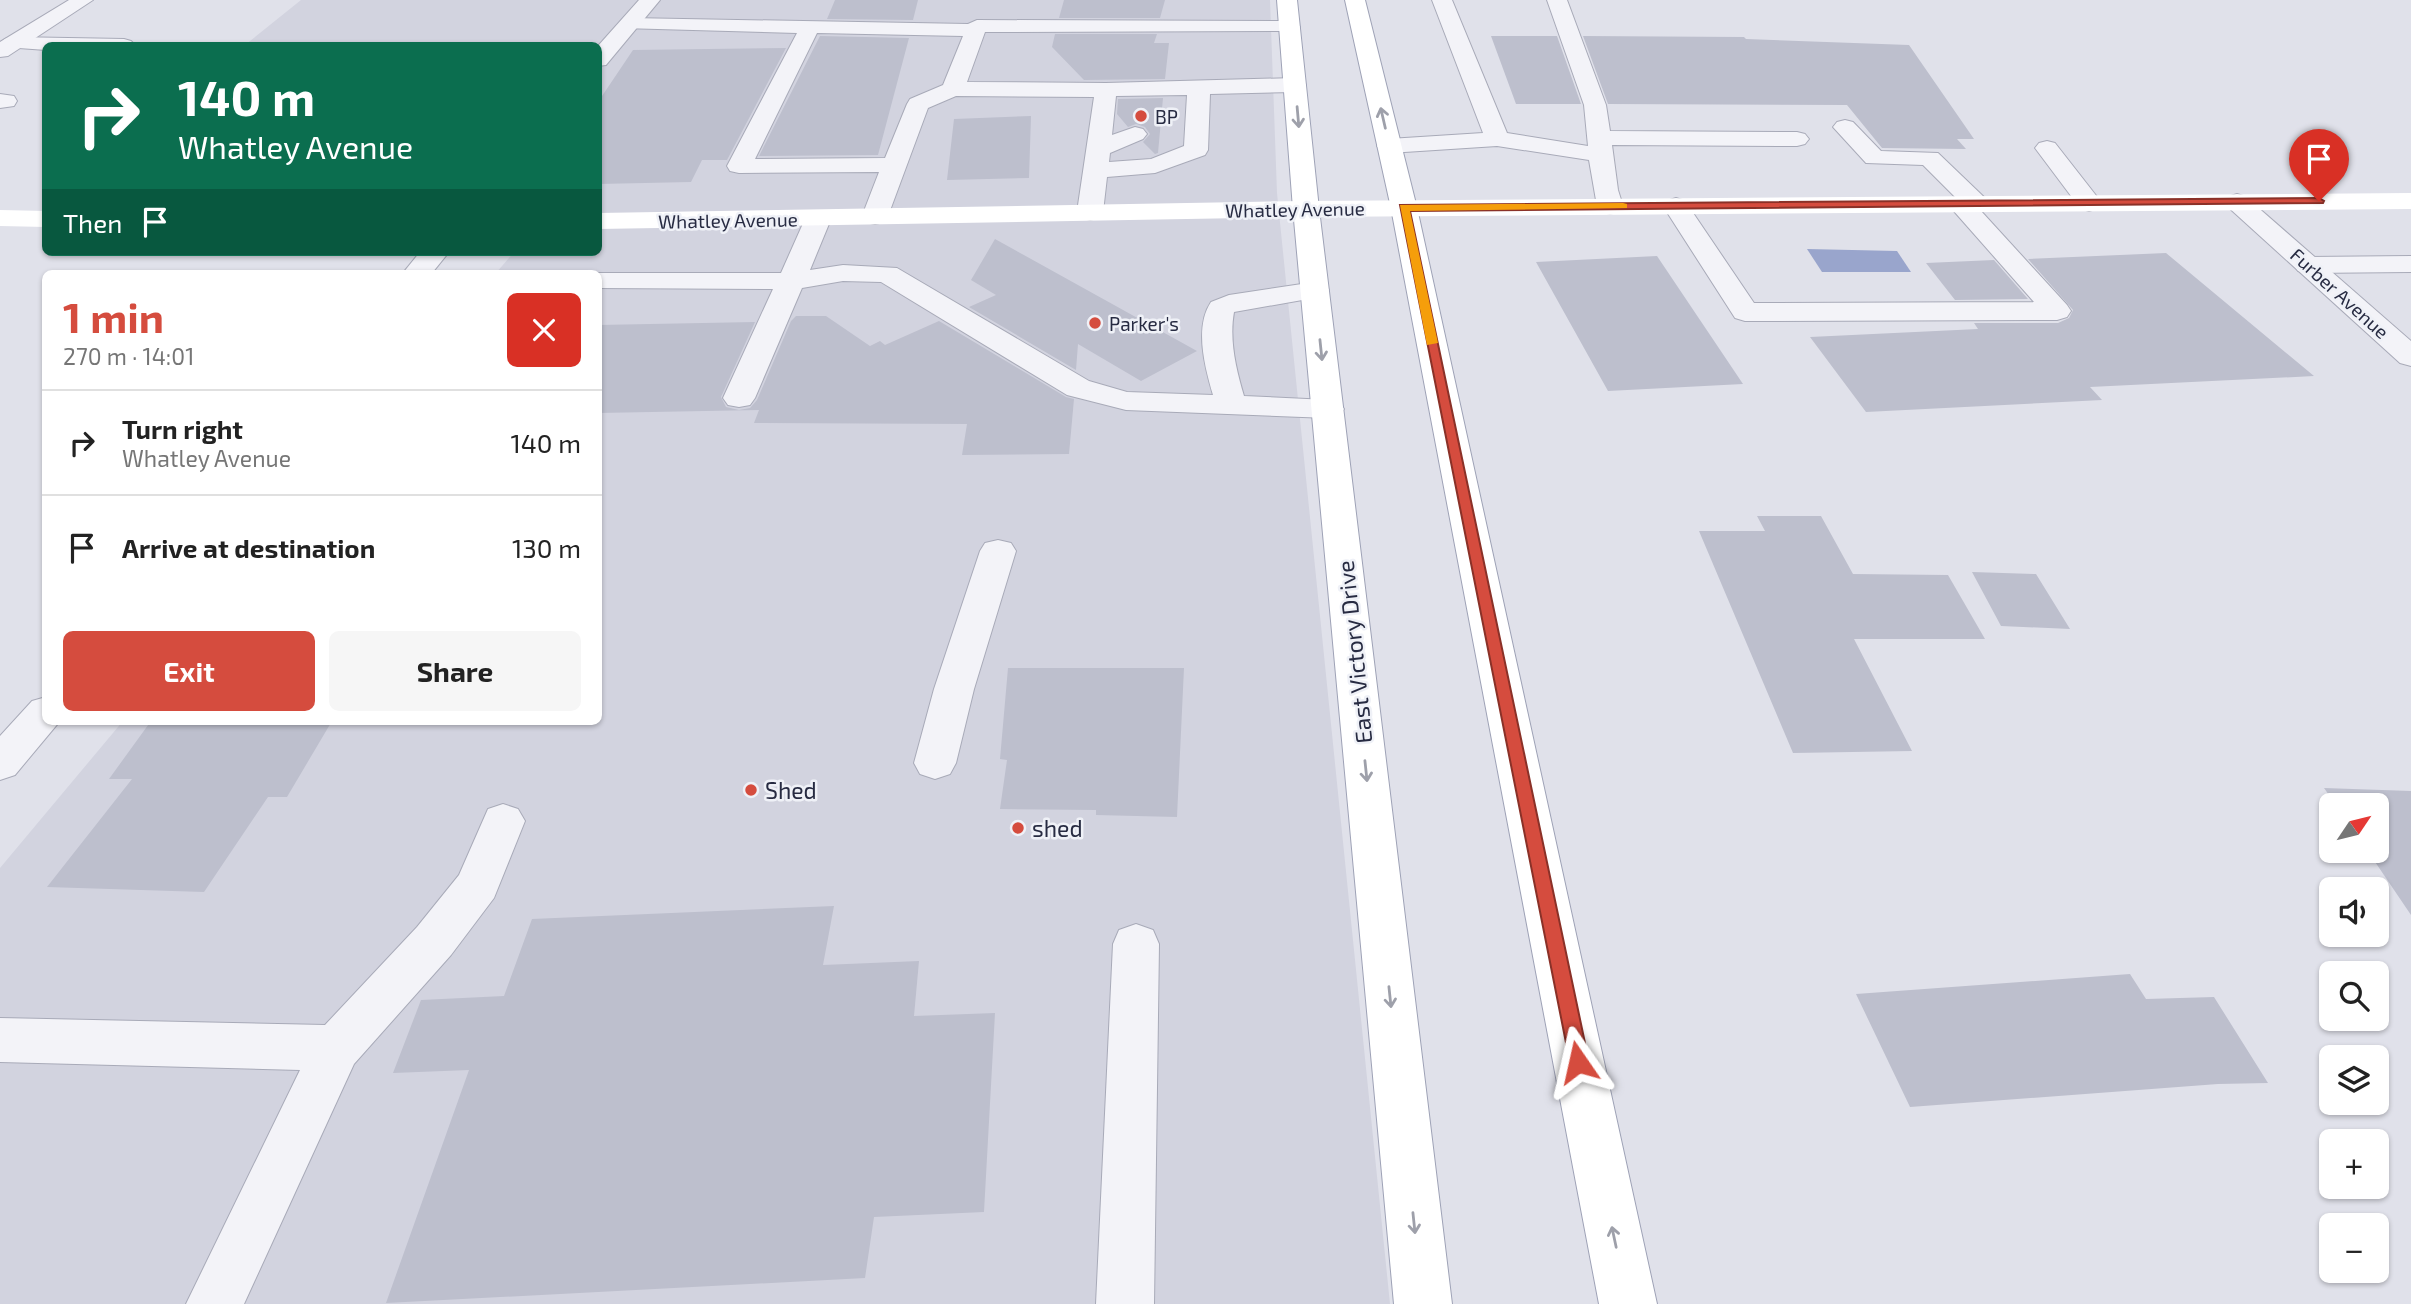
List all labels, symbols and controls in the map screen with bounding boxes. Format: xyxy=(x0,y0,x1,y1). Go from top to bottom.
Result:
text: 140 m xyxy=(178,67,315,126)
icon: right xyxy=(63,70,154,161)
place label: BP xyxy=(1155,105,1178,128)
one-way arrow xyxy=(1292,105,1305,128)
one-way arrow xyxy=(1375,107,1388,129)
marker: BP xyxy=(1133,108,1149,124)
text: Whatley Avenue xyxy=(178,127,413,165)
pin xyxy=(2289,129,2349,201)
icon: arrive xyxy=(2300,140,2338,178)
street label: Whatley Avenue xyxy=(1225,196,1365,222)
icon: arrive xyxy=(136,203,174,241)
text: Then xyxy=(63,207,122,238)
street label: Whatley Avenue xyxy=(658,207,798,233)
street label: Furber Avenue xyxy=(2286,243,2394,343)
text: 1 min xyxy=(63,291,164,341)
button: close xyxy=(507,293,581,367)
place label: Parker's xyxy=(1109,312,1179,335)
marker: Parker's xyxy=(1087,315,1103,331)
one-way arrow xyxy=(1315,338,1328,360)
text: 270 m · 14:01 xyxy=(63,342,194,370)
text: Turn right xyxy=(122,413,243,444)
icon: right xyxy=(63,424,101,462)
text: 140 m xyxy=(510,427,581,458)
text: Whatley Avenue xyxy=(122,444,291,472)
icon: arrive xyxy=(63,529,101,567)
text: Arrive at destination xyxy=(122,532,375,563)
text: 130 m xyxy=(512,532,581,563)
street label: East Victory Drive xyxy=(1330,559,1378,745)
button: Exit xyxy=(63,631,315,711)
button: Share xyxy=(329,631,581,711)
one-way arrow xyxy=(1360,759,1373,781)
place label: Shed xyxy=(765,776,817,804)
marker: Shed xyxy=(743,782,759,798)
north arrow xyxy=(2319,793,2389,863)
map controls xyxy=(2319,793,2389,1283)
place label: shed xyxy=(1032,814,1083,842)
marker: shed xyxy=(1010,820,1026,836)
button: sound xyxy=(2319,877,2389,947)
button: search xyxy=(2319,961,2389,1031)
one-way arrow xyxy=(1384,985,1397,1008)
position arrow xyxy=(1541,1025,1615,1099)
button: layers xyxy=(2319,1045,2389,1115)
button: + xyxy=(2319,1129,2389,1199)
one-way arrow xyxy=(1408,1211,1421,1234)
button: − xyxy=(2319,1213,2389,1283)
one-way arrow xyxy=(1607,1226,1621,1249)

